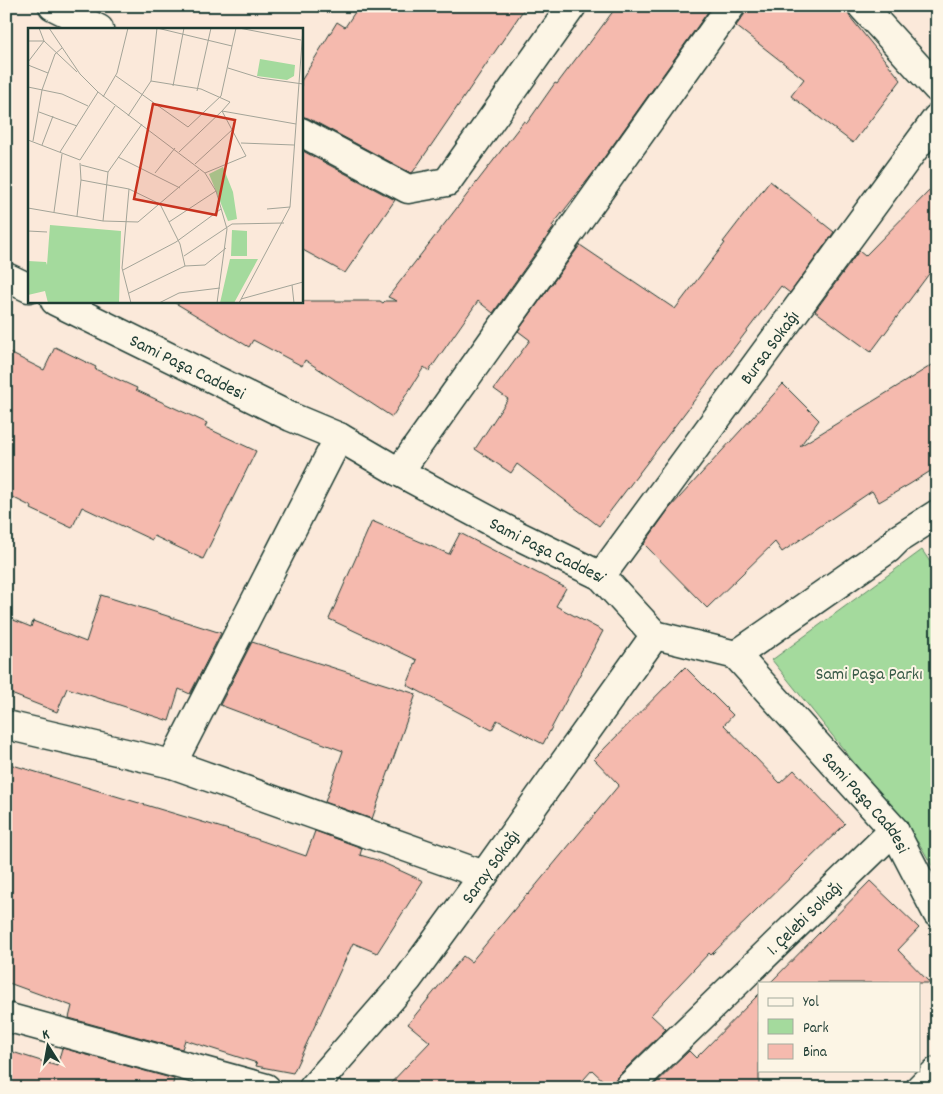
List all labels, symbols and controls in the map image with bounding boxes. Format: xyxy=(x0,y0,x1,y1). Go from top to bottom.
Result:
inset map xyxy=(28,28,302,302)
street label: Bursa Sokağı xyxy=(735,306,807,391)
street label: Sami Paşa Caddesi xyxy=(125,329,249,408)
street label: Sami Paşa Caddesi xyxy=(484,512,611,590)
park label: Sami Paşa Parkı xyxy=(815,663,923,688)
street label: Sami Paşa Caddesi xyxy=(815,748,914,858)
street label: Saray Sokağı xyxy=(457,826,527,910)
street label: 1. Çelebi Sokağı xyxy=(762,876,849,962)
legend xyxy=(758,982,920,1072)
text: Yol xyxy=(803,992,819,1014)
text: Park xyxy=(803,1018,829,1040)
north arrow xyxy=(22,1022,72,1072)
text: K xyxy=(41,1025,52,1046)
text: Bina xyxy=(803,1042,828,1064)

